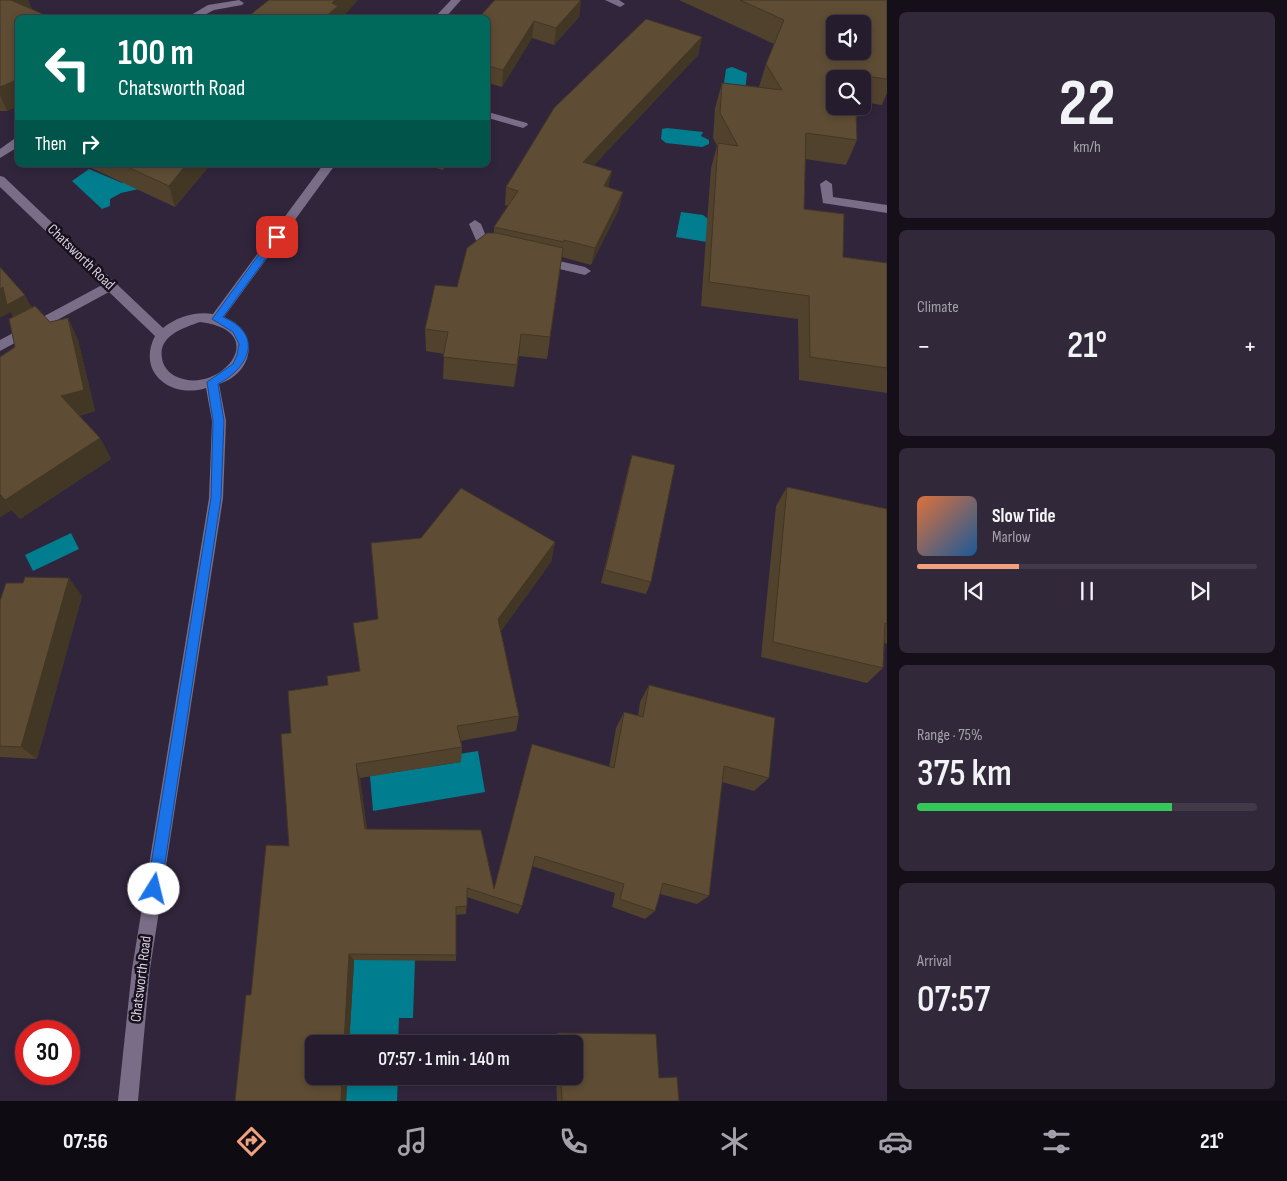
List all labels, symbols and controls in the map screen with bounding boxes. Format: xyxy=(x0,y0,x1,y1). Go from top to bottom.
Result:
map controls xyxy=(826,15,871,115)
button: sound xyxy=(826,15,871,60)
text: 100 m xyxy=(118,32,194,75)
icon: left xyxy=(35,35,100,100)
text: 22 xyxy=(1059,66,1115,144)
button: search xyxy=(826,70,871,115)
text: Chatsworth Road xyxy=(118,75,245,102)
icon: right xyxy=(76,130,104,158)
text: Then xyxy=(35,133,66,156)
text: km/h xyxy=(1073,138,1101,157)
pin xyxy=(256,216,298,258)
street label: Chatsworth Road xyxy=(43,220,119,294)
icon: arrive xyxy=(263,223,291,251)
text: Climate xyxy=(917,298,959,317)
text: 21° xyxy=(1067,323,1107,368)
text: − xyxy=(917,330,931,363)
text: + xyxy=(1243,330,1257,363)
text: Slow Tide xyxy=(992,505,1056,528)
text: Marlow xyxy=(992,528,1031,547)
icon: previous xyxy=(960,577,988,605)
icon: pause xyxy=(1073,577,1101,605)
icon: next xyxy=(1186,577,1214,605)
text: Range · 75% xyxy=(917,726,983,745)
text: 375 km xyxy=(917,751,1012,796)
position arrow xyxy=(127,862,179,914)
street label: Chatsworth Road xyxy=(126,935,156,1023)
text: Arrival xyxy=(917,952,951,971)
text: 07:57 xyxy=(917,977,990,1022)
speed limit sign: 30 xyxy=(15,1020,80,1085)
text: 07:57 · 1 min · 140 m xyxy=(378,1048,510,1071)
icon: directions xyxy=(234,1124,269,1159)
icon: music xyxy=(395,1124,430,1159)
icon: phone xyxy=(556,1124,591,1159)
icon: climate xyxy=(717,1124,752,1159)
icon: car xyxy=(878,1124,913,1159)
icon: filters xyxy=(1039,1124,1074,1159)
text: 07:56 xyxy=(63,1128,108,1155)
text: 21° xyxy=(1200,1128,1224,1155)

